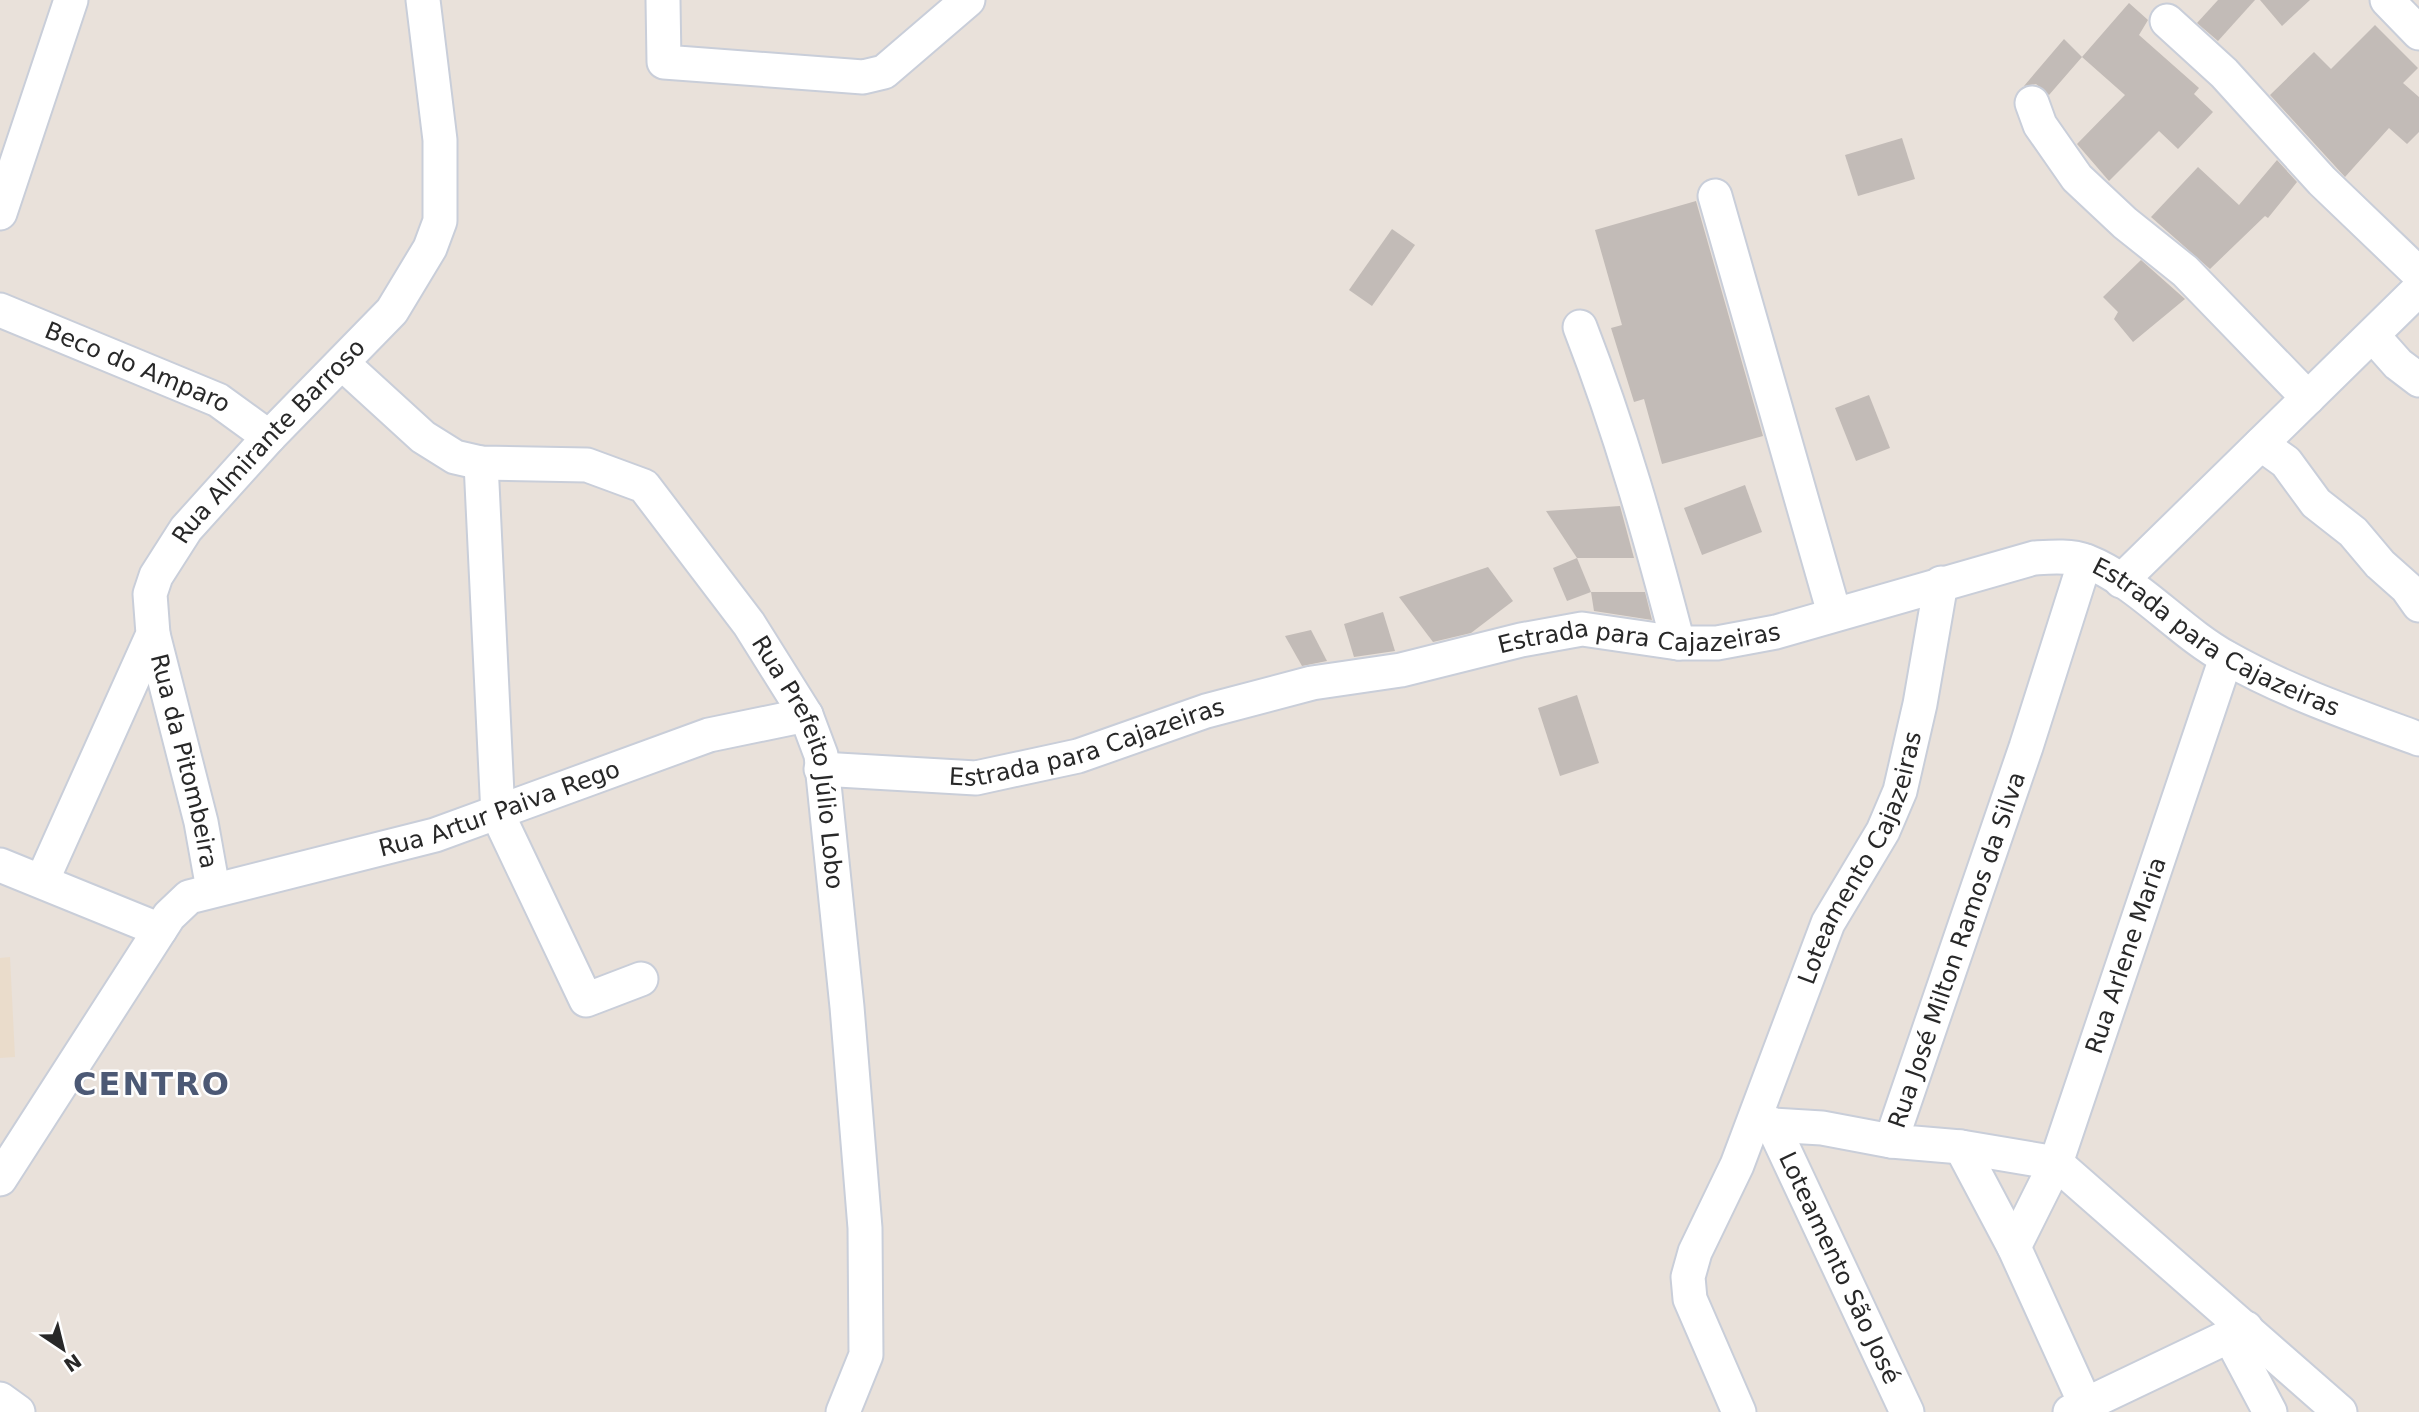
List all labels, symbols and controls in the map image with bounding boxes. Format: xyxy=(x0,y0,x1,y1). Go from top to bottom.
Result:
street label: Beco do Amparo xyxy=(41,316,236,419)
street label: Rua Almirante Barroso xyxy=(166,333,371,549)
street label: Estrada para Cajazeiras xyxy=(2088,552,2344,722)
street label: Estrada para Cajazeiras xyxy=(1495,614,1783,659)
street label: Rua Prefeito Júlio Lobo xyxy=(746,630,849,891)
street label: Rua da Pitombeira xyxy=(145,651,223,871)
street label: Estrada para Cajazeiras xyxy=(948,693,1227,792)
street label: Loteamento Cajazeiras xyxy=(1792,729,1927,988)
street label: Rua Artur Paiva Rego xyxy=(376,755,624,863)
street label: Rua José Milton Ramos da Silva xyxy=(1883,768,2031,1132)
street label: Rua Arlene Maria xyxy=(2080,854,2172,1057)
district label: CENTRO xyxy=(73,1065,231,1103)
street label: Loteamento São José xyxy=(1773,1147,1906,1388)
north arrow xyxy=(28,1314,98,1384)
text: N xyxy=(60,1349,86,1376)

